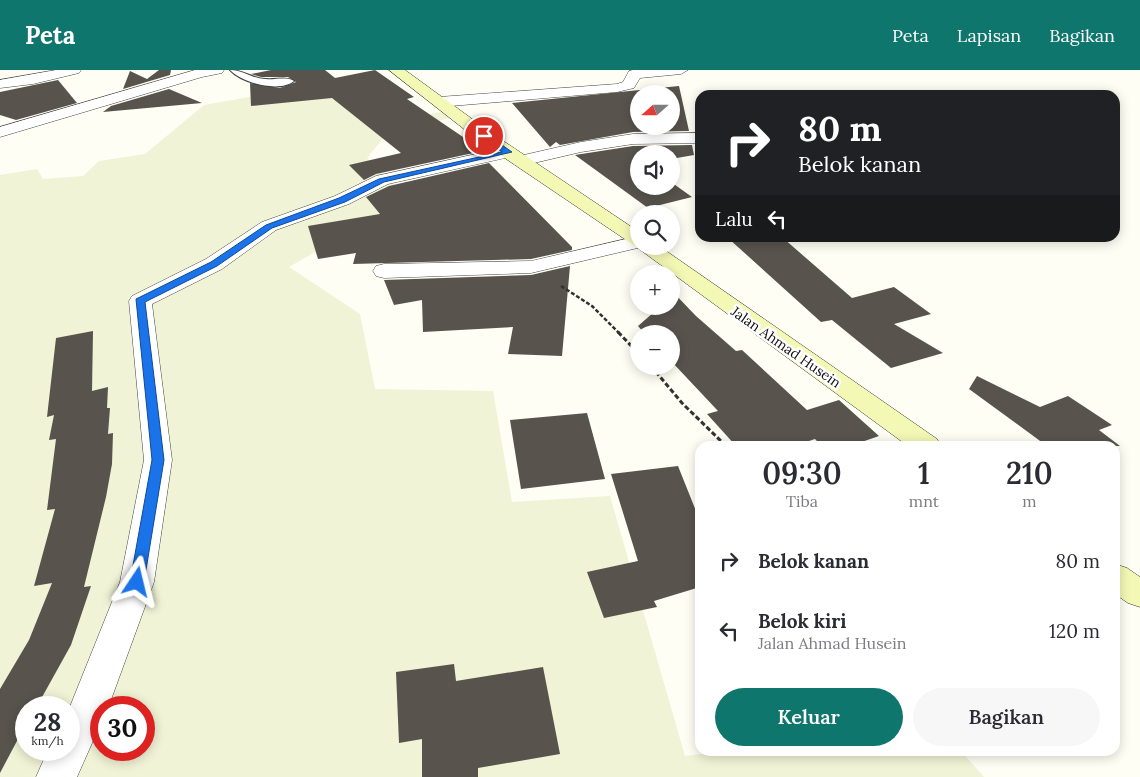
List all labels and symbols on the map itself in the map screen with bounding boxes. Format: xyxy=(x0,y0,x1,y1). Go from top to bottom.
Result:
north arrow xyxy=(630,85,680,135)
pin xyxy=(463,115,505,157)
street label: Jalan Ahmad Husein xyxy=(727,302,845,392)
position arrow xyxy=(110,555,162,607)
speed limit sign: 30 xyxy=(90,696,155,761)

